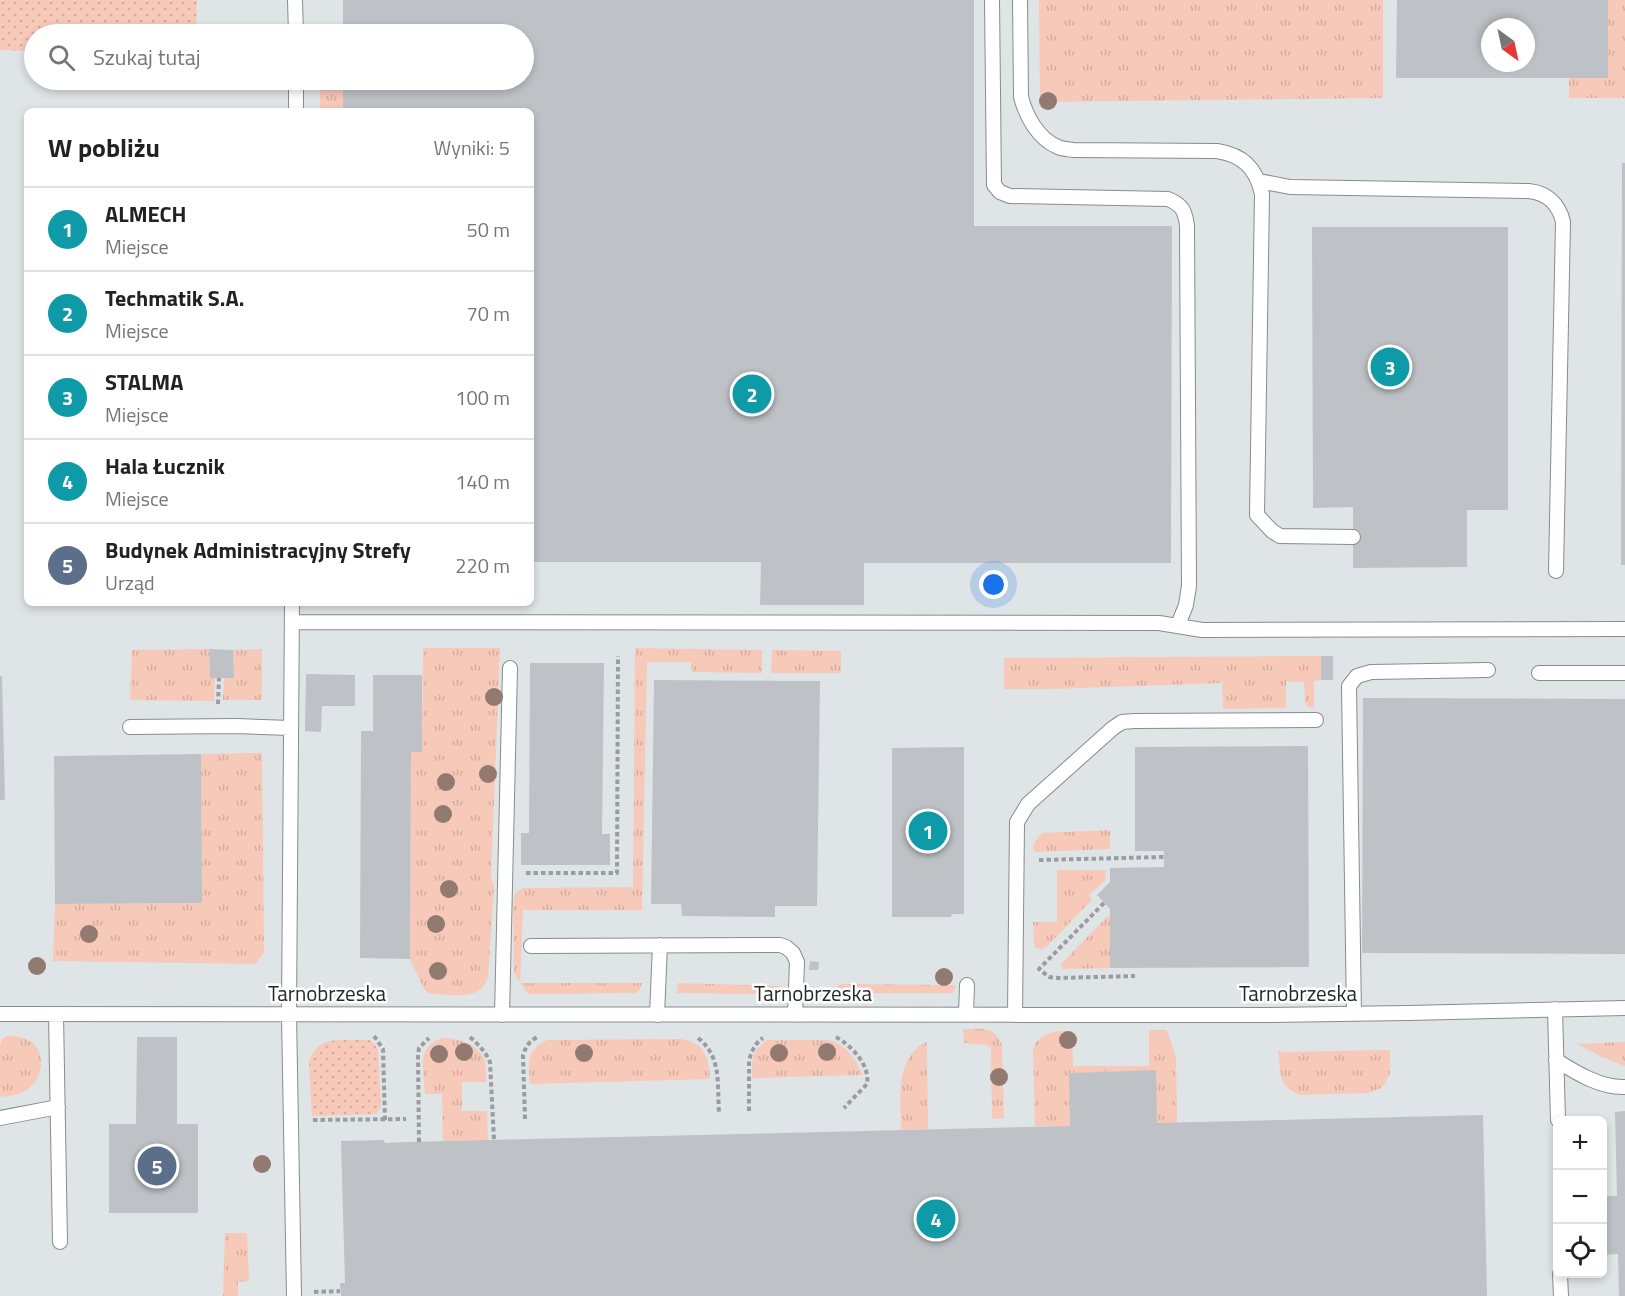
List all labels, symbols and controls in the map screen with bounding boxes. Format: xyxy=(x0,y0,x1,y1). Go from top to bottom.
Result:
north arrow xyxy=(1481,18,1535,72)
search box xyxy=(24,24,534,90)
text: Szukaj tutaj xyxy=(93,40,201,74)
icon: search xyxy=(45,41,78,74)
text: W pobliżu xyxy=(48,128,160,167)
text: Wyniki: 5 xyxy=(434,132,510,163)
text: ALMECH xyxy=(105,197,186,231)
text: 1 xyxy=(62,214,73,245)
text: 50 m xyxy=(466,214,510,245)
text: Miejsce xyxy=(105,231,169,262)
text: Techmatik S.A. xyxy=(105,281,244,315)
text: 2 xyxy=(62,298,73,329)
text: 70 m xyxy=(466,298,510,329)
text: Miejsce xyxy=(105,315,169,346)
pin: 3 xyxy=(1370,344,1410,389)
text: STALMA xyxy=(105,365,183,399)
pin: 2 xyxy=(732,372,771,416)
text: 3 xyxy=(62,382,73,413)
text: 100 m xyxy=(455,382,510,413)
text: Miejsce xyxy=(105,399,169,430)
text: Hala Łucznik xyxy=(105,449,225,483)
text: 4 xyxy=(62,466,73,497)
text: 140 m xyxy=(455,466,510,497)
text: Miejsce xyxy=(105,483,169,514)
text: Budynek Administracyjny Strefy xyxy=(105,533,411,567)
text: 5 xyxy=(62,550,73,581)
text: 220 m xyxy=(455,550,510,581)
text: Urząd xyxy=(105,567,154,598)
your location xyxy=(979,570,1008,599)
pin: 1 xyxy=(908,808,948,854)
street label: Tarnobrzeska xyxy=(268,977,386,1009)
street label: Tarnobrzeska xyxy=(754,977,872,1009)
street label: Tarnobrzeska xyxy=(1239,977,1357,1009)
map controls xyxy=(1553,1116,1607,1278)
button: + xyxy=(1553,1116,1607,1170)
pin: 5 xyxy=(138,1144,176,1188)
button: − xyxy=(1553,1170,1607,1224)
pin: 4 xyxy=(916,1196,956,1242)
button: locate xyxy=(1553,1224,1607,1278)

